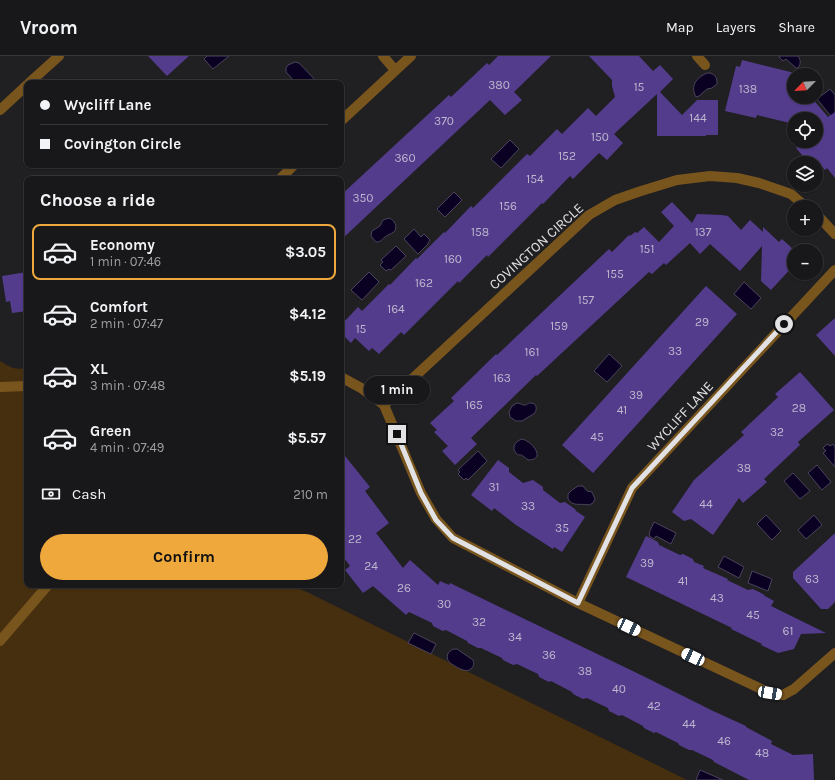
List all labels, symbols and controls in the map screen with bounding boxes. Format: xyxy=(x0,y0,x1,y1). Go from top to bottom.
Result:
text: Vroom xyxy=(20,17,78,39)
text: Map xyxy=(666,19,694,36)
text: Layers xyxy=(716,19,756,36)
text: Share xyxy=(778,19,815,36)
north arrow xyxy=(787,68,823,104)
map controls xyxy=(787,68,823,280)
house number: 380 xyxy=(488,78,510,92)
house number: 15 xyxy=(634,80,645,94)
house number: 138 xyxy=(739,82,757,96)
text: Wycliff Lane xyxy=(64,96,151,114)
house number: 144 xyxy=(689,111,707,125)
button: locate xyxy=(787,112,823,148)
house number: 370 xyxy=(434,114,454,128)
house number: 150 xyxy=(591,130,609,144)
text: Covington Circle xyxy=(64,135,181,153)
house number: 152 xyxy=(558,149,576,163)
house number: 360 xyxy=(394,151,416,165)
button: layers xyxy=(787,156,823,192)
house number: 154 xyxy=(526,172,544,186)
text: Choose a ride xyxy=(40,189,155,211)
house number: 350 xyxy=(353,191,373,205)
house number: 156 xyxy=(499,199,517,213)
street label: COVINGTON CIRCLE xyxy=(486,200,587,293)
button: + xyxy=(787,200,823,236)
house number: 158 xyxy=(471,225,489,239)
house number: 137 xyxy=(695,225,712,239)
icon: car xyxy=(42,234,78,270)
text: Economy xyxy=(90,236,155,254)
house number: 151 xyxy=(640,242,654,256)
text: $3.05 xyxy=(285,243,326,261)
button: − xyxy=(787,244,823,280)
house number: 160 xyxy=(444,252,462,266)
text: 1 min · 07:46 xyxy=(90,254,161,269)
house number: 155 xyxy=(606,267,624,281)
house number: 162 xyxy=(415,276,433,290)
house number: 157 xyxy=(578,293,595,307)
icon: car xyxy=(42,296,78,332)
text: Comfort xyxy=(90,298,148,316)
house number: 164 xyxy=(387,302,405,316)
text: $4.12 xyxy=(289,305,326,323)
house number: 29 xyxy=(695,315,709,329)
route start xyxy=(775,315,793,333)
text: 2 min · 07:47 xyxy=(90,316,163,331)
house number: 159 xyxy=(550,319,568,333)
house number: 15 xyxy=(356,322,367,336)
house number: 33 xyxy=(668,344,682,358)
house number: 161 xyxy=(525,345,539,359)
icon: car xyxy=(42,358,78,394)
text: XL xyxy=(90,360,108,378)
text: $5.19 xyxy=(289,367,326,385)
house number: 163 xyxy=(493,371,511,385)
callout: 1 min xyxy=(364,376,430,404)
text: 3 min · 07:48 xyxy=(90,378,165,393)
street label: WYCLIFF LANE xyxy=(644,378,717,455)
text: 1 min xyxy=(381,382,413,397)
house number: 39 xyxy=(629,388,643,402)
house number: 165 xyxy=(465,398,483,412)
house number: 28 xyxy=(792,401,806,415)
house number: 41 xyxy=(617,403,627,417)
icon: car xyxy=(42,420,78,456)
text: Green xyxy=(90,422,131,440)
route end xyxy=(388,425,406,443)
house number: 32 xyxy=(770,425,784,439)
text: $5.57 xyxy=(288,429,326,447)
house number: 45 xyxy=(590,430,604,444)
text: 4 min · 07:49 xyxy=(90,440,164,455)
house number: 38 xyxy=(737,461,751,475)
house number: 31 xyxy=(488,480,500,494)
icon: cash xyxy=(40,483,62,505)
text: Cash xyxy=(72,485,106,503)
text: 210 m xyxy=(293,487,328,502)
house number: 44 xyxy=(699,497,713,511)
house number: 33 xyxy=(521,499,535,513)
house number: 35 xyxy=(555,521,569,535)
house number: 22 xyxy=(348,532,362,546)
button: Confirm xyxy=(40,534,328,580)
house number: 39 xyxy=(640,556,654,570)
house number: 24 xyxy=(364,559,378,573)
house number: 63 xyxy=(805,572,819,586)
house number: 41 xyxy=(678,574,688,588)
house number: 26 xyxy=(397,581,411,595)
house number: 43 xyxy=(710,591,724,605)
house number: 30 xyxy=(437,597,451,611)
house number: 45 xyxy=(746,608,760,622)
house number: 32 xyxy=(472,615,486,629)
car xyxy=(616,616,642,638)
house number: 61 xyxy=(783,624,793,638)
house number: 34 xyxy=(508,630,522,644)
car xyxy=(680,646,706,668)
house number: 36 xyxy=(542,648,556,662)
house number: 38 xyxy=(578,664,592,678)
house number: 40 xyxy=(612,682,626,696)
car xyxy=(757,685,783,701)
house number: 42 xyxy=(647,699,661,713)
house number: 44 xyxy=(682,717,696,731)
house number: 46 xyxy=(717,734,731,748)
house number: 48 xyxy=(755,746,769,760)

